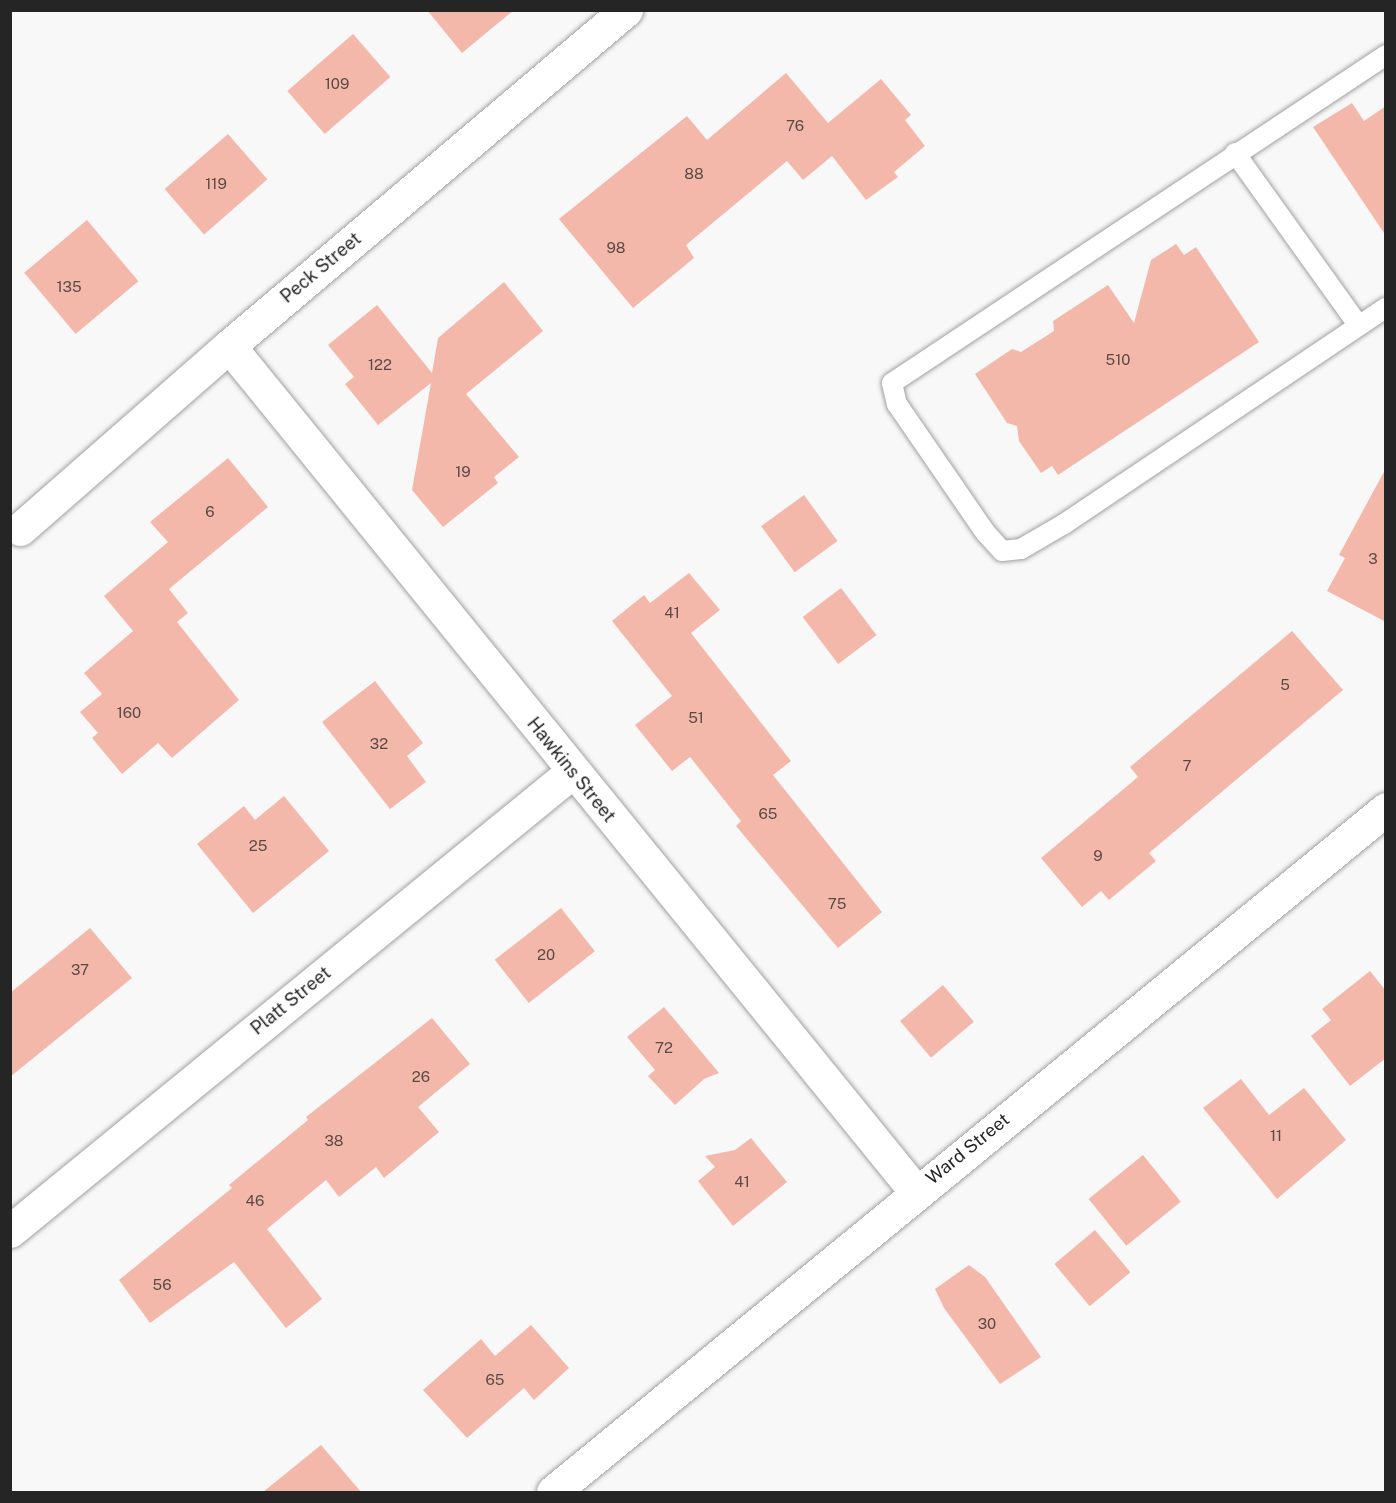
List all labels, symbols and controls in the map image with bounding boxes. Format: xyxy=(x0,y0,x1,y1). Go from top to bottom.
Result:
house number: 109 xyxy=(325,75,349,93)
house number: 76 xyxy=(786,117,804,135)
house number: 88 xyxy=(684,165,704,183)
house number: 119 xyxy=(205,175,227,193)
street label: Peck Street xyxy=(276,228,366,308)
house number: 98 xyxy=(607,239,625,257)
house number: 135 xyxy=(56,278,82,296)
house number: 510 xyxy=(1106,351,1130,369)
house number: 122 xyxy=(368,356,392,374)
house number: 19 xyxy=(455,463,471,481)
house number: 6 xyxy=(205,503,215,521)
house number: 3 xyxy=(1368,550,1378,568)
house number: 41 xyxy=(664,604,680,622)
house number: 5 xyxy=(1280,676,1290,694)
house number: 160 xyxy=(117,704,141,722)
house number: 51 xyxy=(688,709,704,727)
street label: Hawkins Street xyxy=(522,713,620,827)
house number: 32 xyxy=(370,735,388,753)
house number: 7 xyxy=(1182,757,1192,775)
house number: 65 xyxy=(759,805,777,823)
house number: 25 xyxy=(249,837,267,855)
house number: 9 xyxy=(1093,847,1103,865)
house number: 75 xyxy=(828,895,846,913)
house number: 20 xyxy=(537,946,555,964)
house number: 37 xyxy=(71,961,89,979)
street label: Platt Street xyxy=(247,962,335,1040)
house number: 72 xyxy=(655,1039,673,1057)
house number: 26 xyxy=(412,1068,430,1086)
street label: Ward Street xyxy=(922,1109,1014,1189)
house number: 11 xyxy=(1270,1127,1282,1145)
house number: 38 xyxy=(324,1132,344,1150)
house number: 41 xyxy=(734,1173,750,1191)
house number: 46 xyxy=(246,1192,264,1210)
house number: 56 xyxy=(153,1276,171,1294)
house number: 30 xyxy=(978,1315,996,1333)
house number: 65 xyxy=(486,1371,504,1389)

